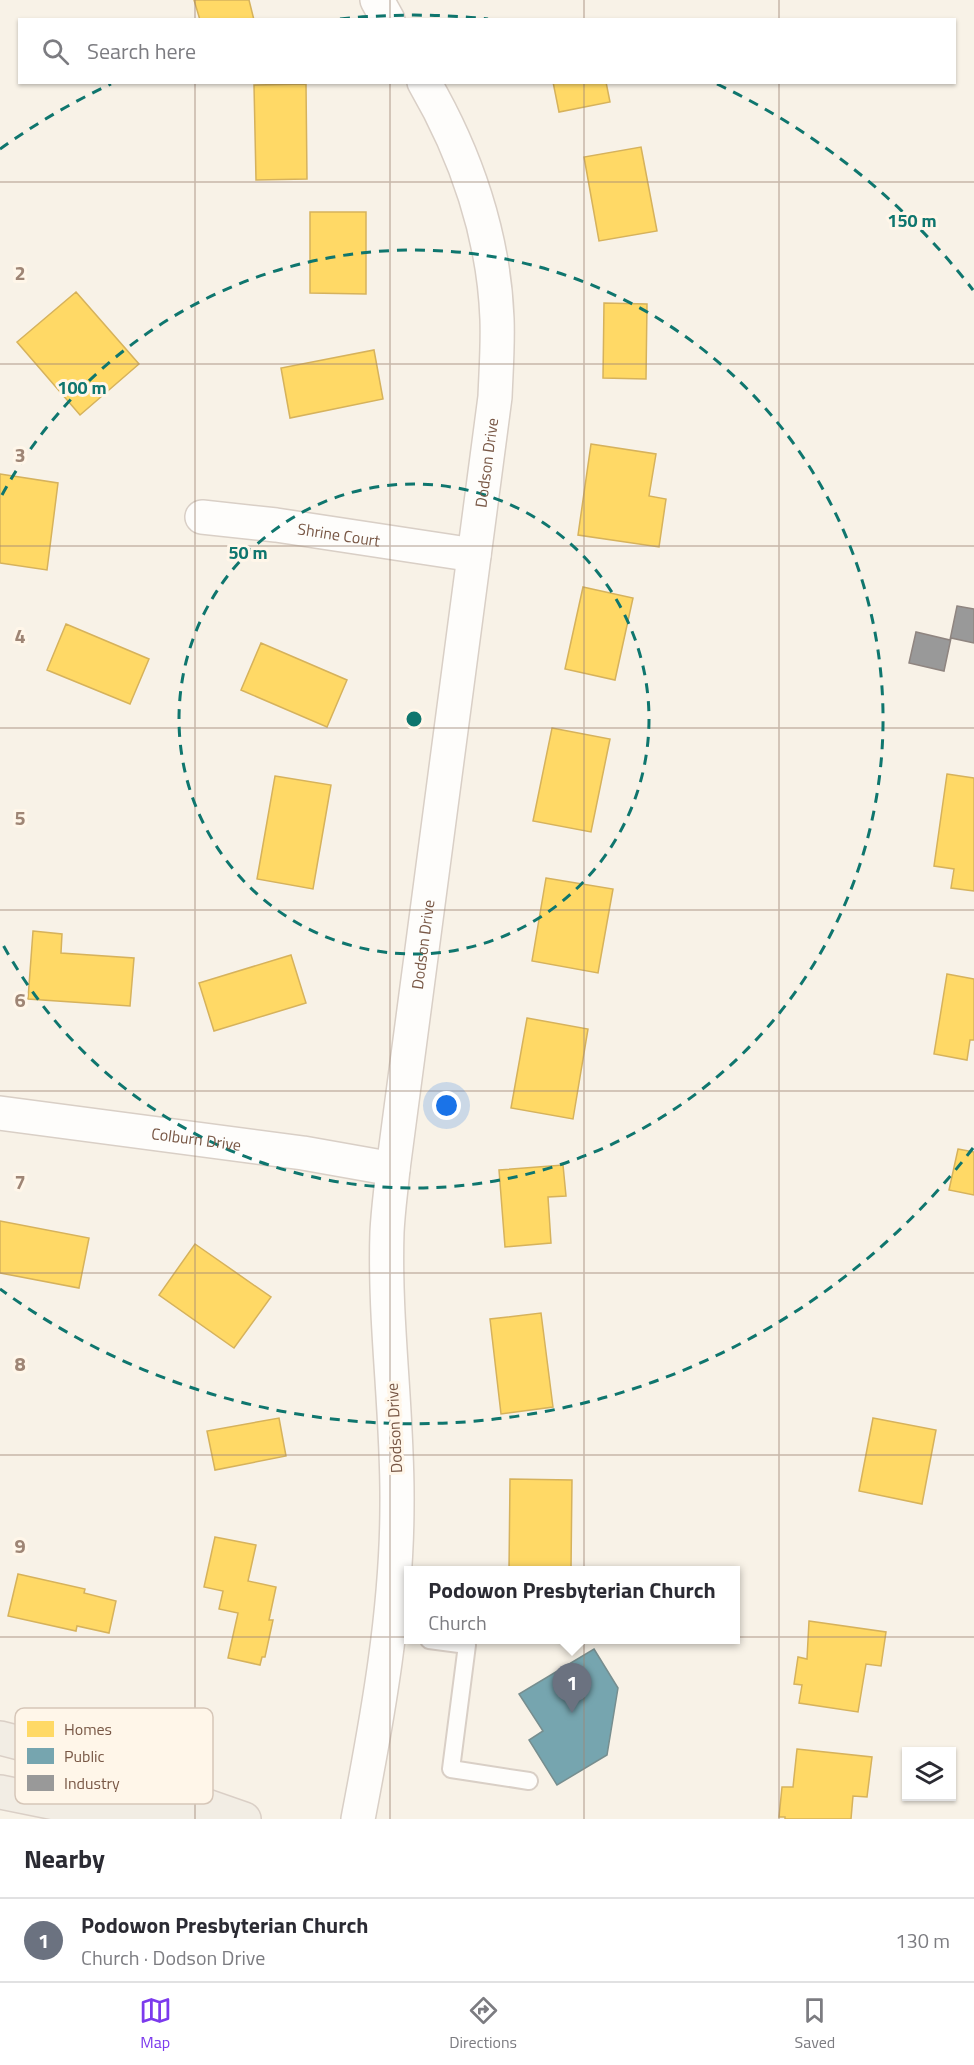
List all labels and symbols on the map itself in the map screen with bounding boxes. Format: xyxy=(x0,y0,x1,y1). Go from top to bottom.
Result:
text: 150 m xyxy=(887,207,937,234)
text: 2 xyxy=(14,257,26,288)
text: 100 m xyxy=(57,374,107,401)
street label: Dodson Drive xyxy=(469,416,504,509)
text: 3 xyxy=(14,439,26,470)
street label: Shrine Court xyxy=(296,516,382,553)
text: 50 m xyxy=(228,539,268,566)
text: 4 xyxy=(14,620,26,651)
centre of rings xyxy=(404,709,424,729)
text: 5 xyxy=(14,802,26,833)
street label: Dodson Drive xyxy=(405,898,440,991)
text: 6 xyxy=(14,984,26,1015)
your location xyxy=(432,1091,461,1120)
street label: Colburn Drive xyxy=(150,1121,243,1157)
text: 7 xyxy=(14,1166,26,1197)
text: 8 xyxy=(14,1348,26,1379)
street label: Dodson Drive xyxy=(380,1382,408,1474)
text: 9 xyxy=(14,1530,26,1561)
pin: 1 xyxy=(552,1664,592,1713)
legend xyxy=(15,1708,213,1804)
text: Homes xyxy=(64,1717,112,1741)
text: Public xyxy=(64,1744,105,1768)
text: Industry xyxy=(64,1771,120,1795)

